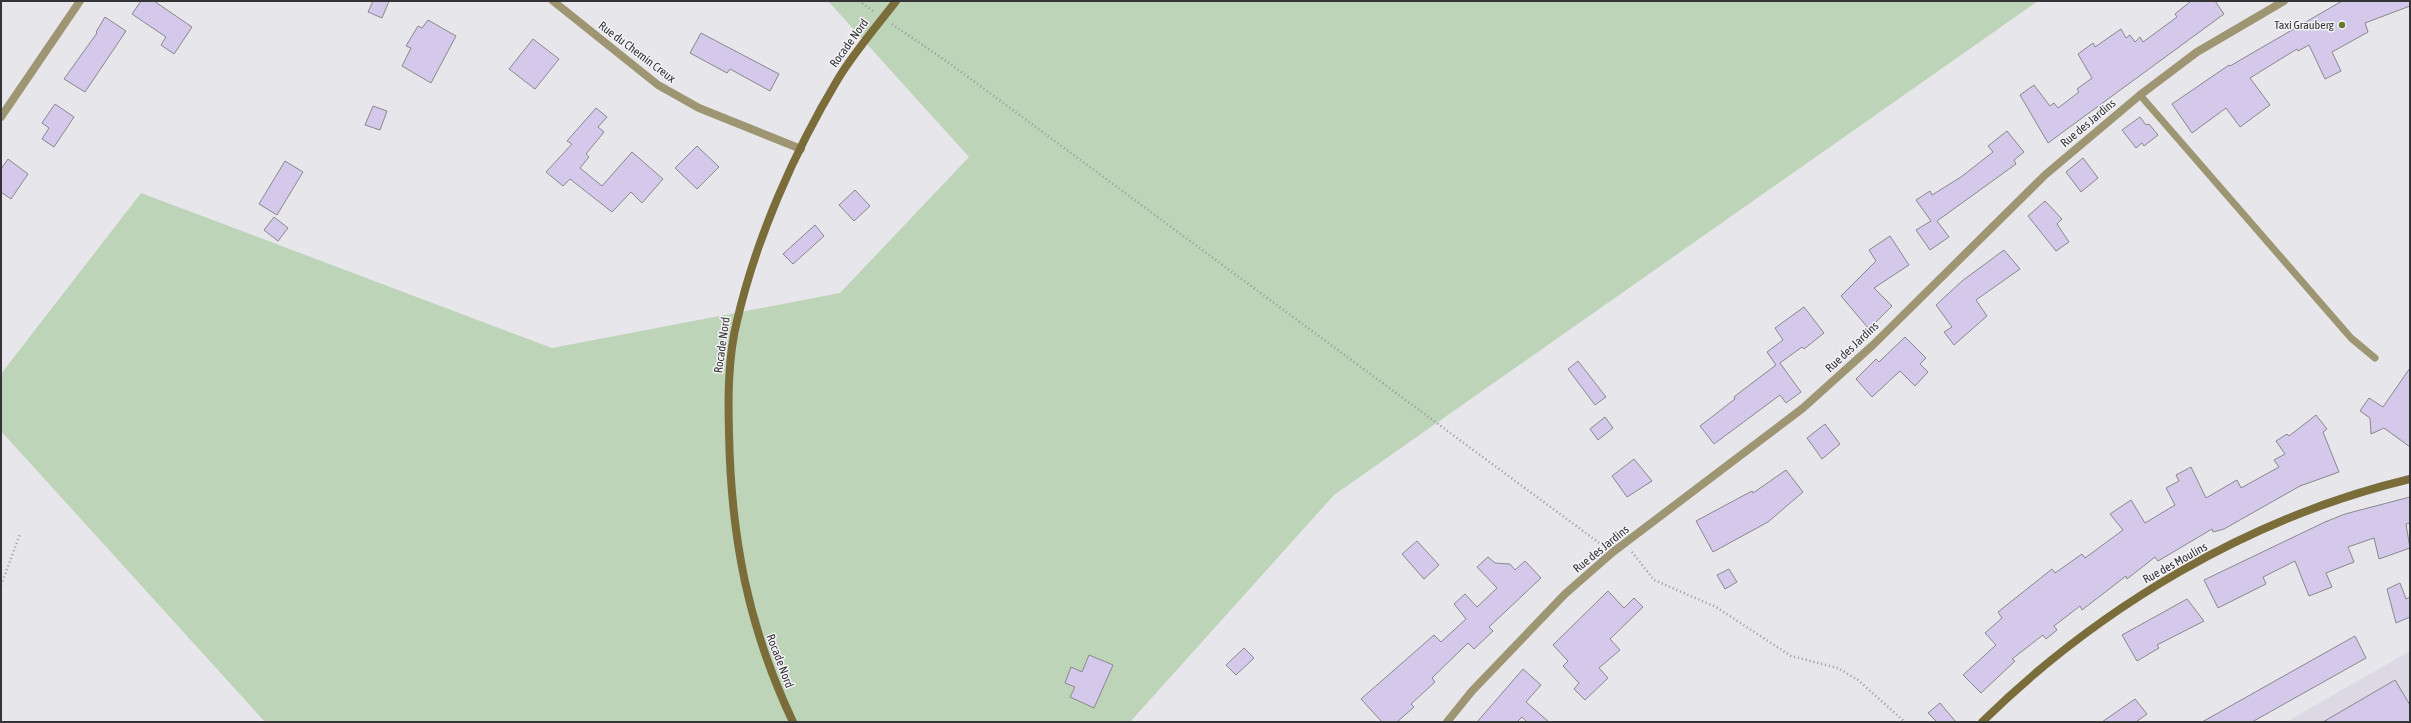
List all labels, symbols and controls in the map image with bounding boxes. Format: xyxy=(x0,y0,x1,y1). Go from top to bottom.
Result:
street label: Rocade Nord xyxy=(827,16,871,70)
place label: Taxi Grauberg xyxy=(2274,18,2335,32)
street label: Rue du Chemin Creux xyxy=(596,19,678,86)
marker: Taxi Grauberg xyxy=(2337,20,2347,30)
street label: Rue des Jardins xyxy=(2058,96,2118,150)
street label: Rocade Nord xyxy=(711,316,733,374)
street label: Rue des Jardins xyxy=(1823,319,1881,375)
street label: Rue des Jardins xyxy=(1570,522,1632,576)
street label: Rue des Moulins xyxy=(2140,540,2210,586)
street label: Rocade Nord xyxy=(763,632,797,690)

